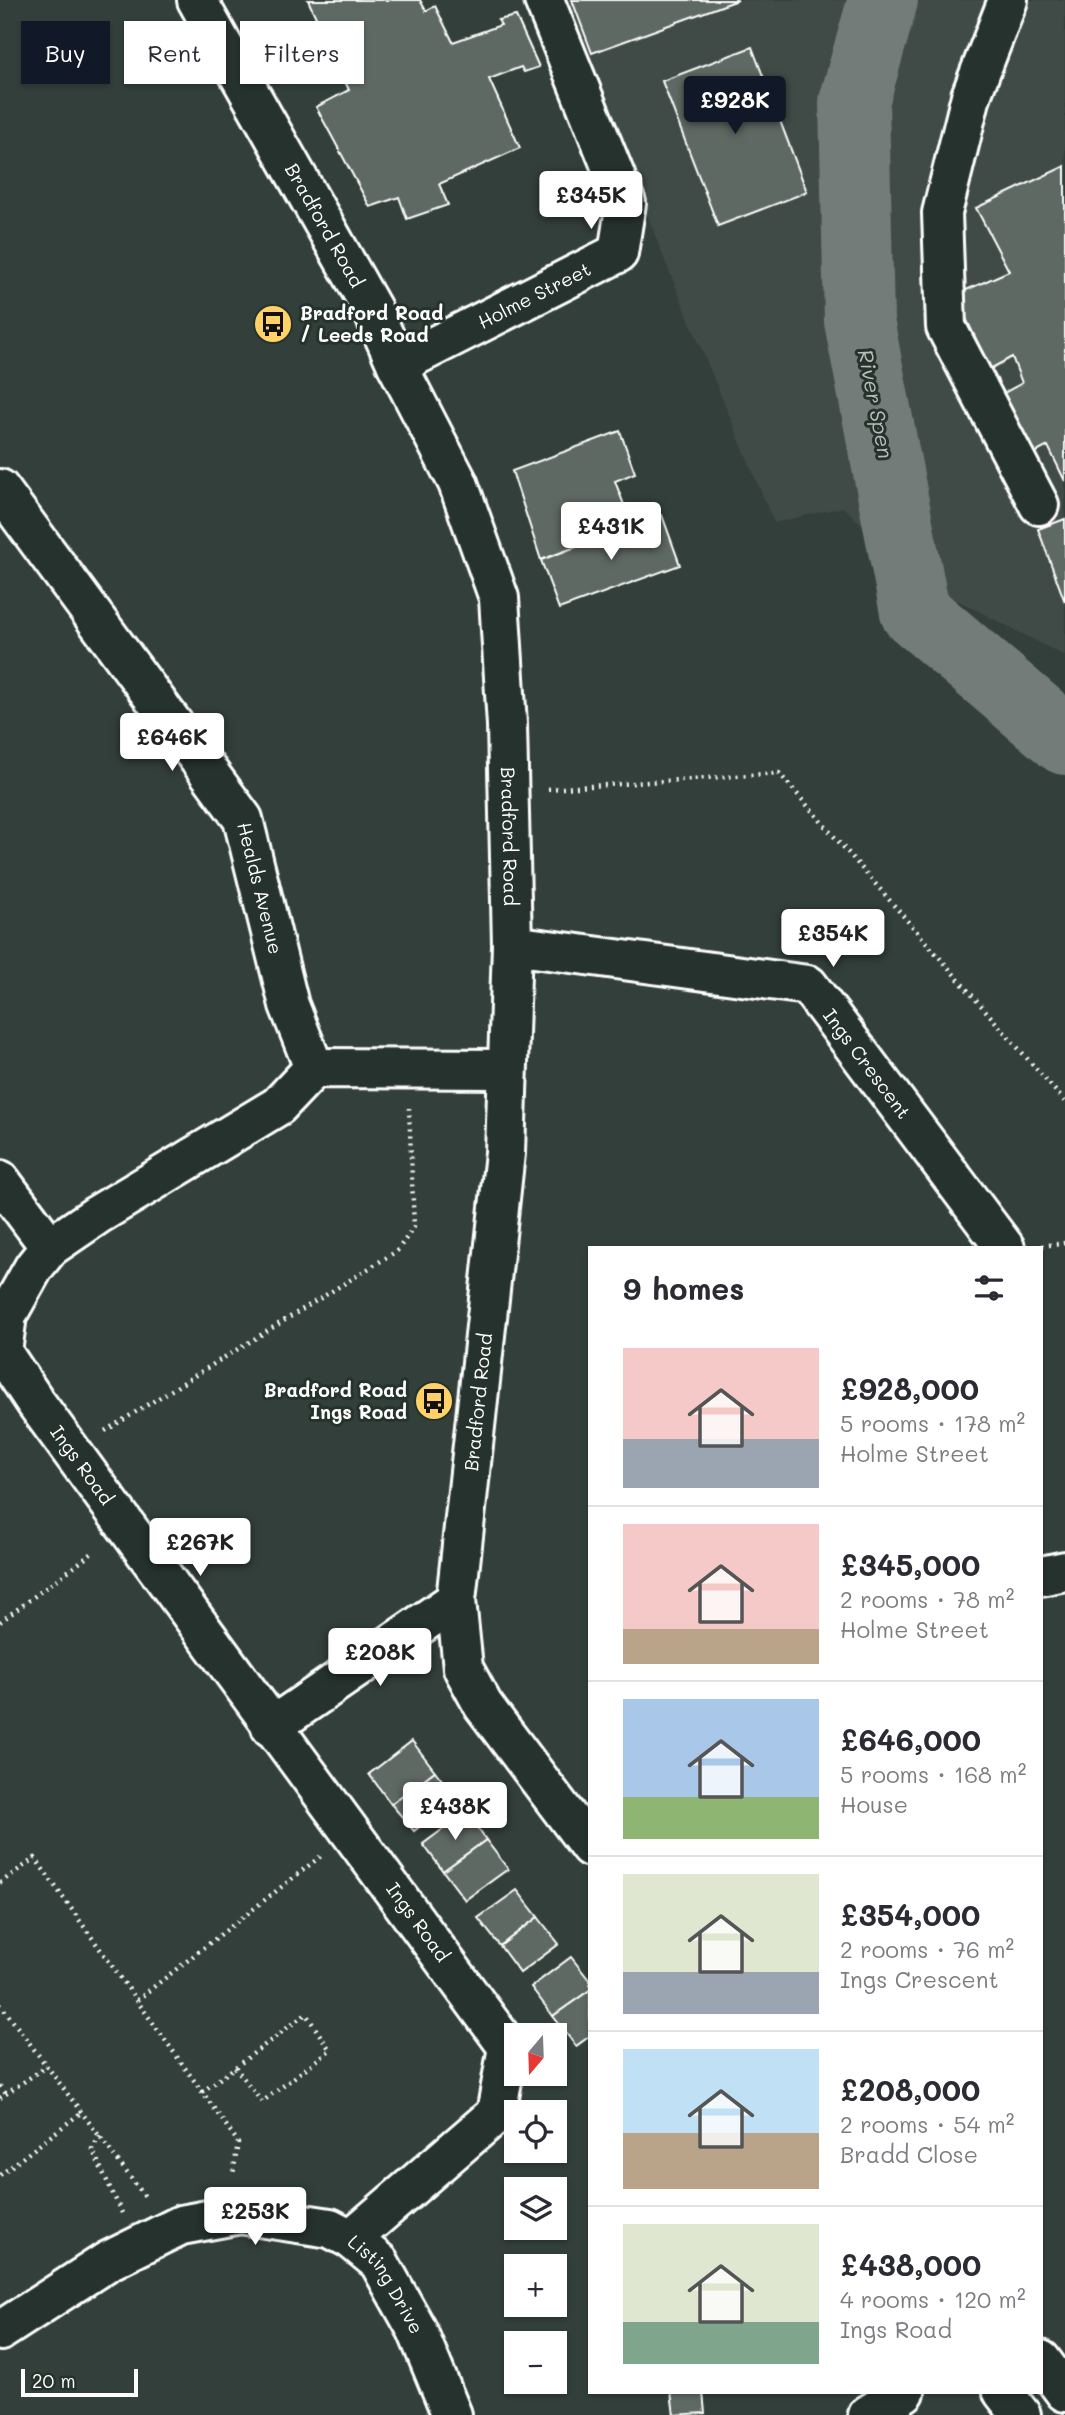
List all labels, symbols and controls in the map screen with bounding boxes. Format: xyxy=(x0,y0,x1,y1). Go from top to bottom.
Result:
chip: Buy xyxy=(21,21,110,84)
chip: Rent xyxy=(124,21,226,84)
chip: Filters xyxy=(240,21,364,84)
pin: £928K xyxy=(686,76,784,136)
text: £928K xyxy=(700,84,770,114)
street label: Bradford Road xyxy=(280,158,370,292)
pin: £345K xyxy=(542,172,640,231)
text: £345K xyxy=(555,179,627,209)
street label: Holme Street xyxy=(474,256,595,334)
place label: Bradford Road / Leeds Road xyxy=(300,300,443,347)
bus stop icon: Bradford Road / Leeds Road xyxy=(252,303,294,345)
water label: River Spen xyxy=(853,347,900,461)
pin: £431K xyxy=(562,503,660,562)
text: £431K xyxy=(577,510,645,540)
pin: £646K xyxy=(123,714,221,773)
text: £646K xyxy=(136,721,208,751)
street label: Bradford Road xyxy=(496,767,524,906)
street label: Healds Avenue xyxy=(232,819,289,957)
pin: £354K xyxy=(784,909,882,969)
text: £354K xyxy=(797,917,869,947)
street label: Ings Crescent xyxy=(818,1003,917,1123)
text: 9 homes xyxy=(623,1268,744,1308)
icon: filters xyxy=(970,1269,1008,1307)
street label: Bradford Road xyxy=(458,1332,497,1472)
text: £928,000 xyxy=(840,1368,979,1408)
icon: home xyxy=(679,1376,763,1460)
place label: Bradford Road Ings Road xyxy=(264,1377,407,1424)
bus stop icon: Bradford Road Ings Road xyxy=(413,1380,455,1422)
text: 5 rooms · 178 m² xyxy=(840,1408,1025,1438)
street label: Ings Road xyxy=(45,1420,120,1509)
text: Holme Street xyxy=(840,1438,989,1468)
pin: £267K xyxy=(151,1518,249,1578)
text: £267K xyxy=(165,1526,235,1556)
text: £345,000 xyxy=(840,1544,980,1584)
icon: home xyxy=(679,1552,763,1636)
text: 2 rooms · 78 m² xyxy=(840,1584,1014,1614)
text: Holme Street xyxy=(840,1614,989,1644)
pin: £208K xyxy=(331,1628,429,1688)
text: £208K xyxy=(344,1636,416,1666)
text: £646,000 xyxy=(840,1719,981,1759)
icon: home xyxy=(679,1727,763,1811)
text: 5 rooms · 168 m² xyxy=(840,1759,1026,1789)
pin: £438K xyxy=(406,1783,504,1842)
text: House xyxy=(840,1789,908,1819)
text: £438K xyxy=(419,1790,491,1820)
street label: Ings Road xyxy=(381,1877,456,1966)
text: £354,000 xyxy=(840,1894,980,1934)
icon: home xyxy=(679,1902,763,1986)
text: 2 rooms · 76 m² xyxy=(840,1934,1014,1964)
text: Ings Crescent xyxy=(840,1964,999,1994)
north arrow xyxy=(504,2023,567,2086)
map controls xyxy=(504,2023,567,2394)
text: £208,000 xyxy=(840,2069,980,2109)
icon: home xyxy=(679,2077,763,2161)
button: locate xyxy=(504,2100,567,2163)
text: 2 rooms · 54 m² xyxy=(840,2109,1015,2139)
text: Bradd Close xyxy=(840,2139,978,2169)
button: layers xyxy=(504,2177,567,2240)
pin: £253K xyxy=(206,2188,304,2247)
text: £253K xyxy=(220,2195,290,2225)
street label: Listing Drive xyxy=(343,2229,430,2338)
text: £438,000 xyxy=(840,2244,981,2284)
icon: home xyxy=(679,2252,763,2336)
button: + xyxy=(504,2254,567,2317)
text: 4 rooms · 120 m² xyxy=(840,2284,1026,2314)
text: Ings Road xyxy=(840,2314,952,2344)
button: − xyxy=(504,2331,567,2394)
scale bar xyxy=(21,2366,138,2398)
text: 20 m xyxy=(32,2368,76,2393)

